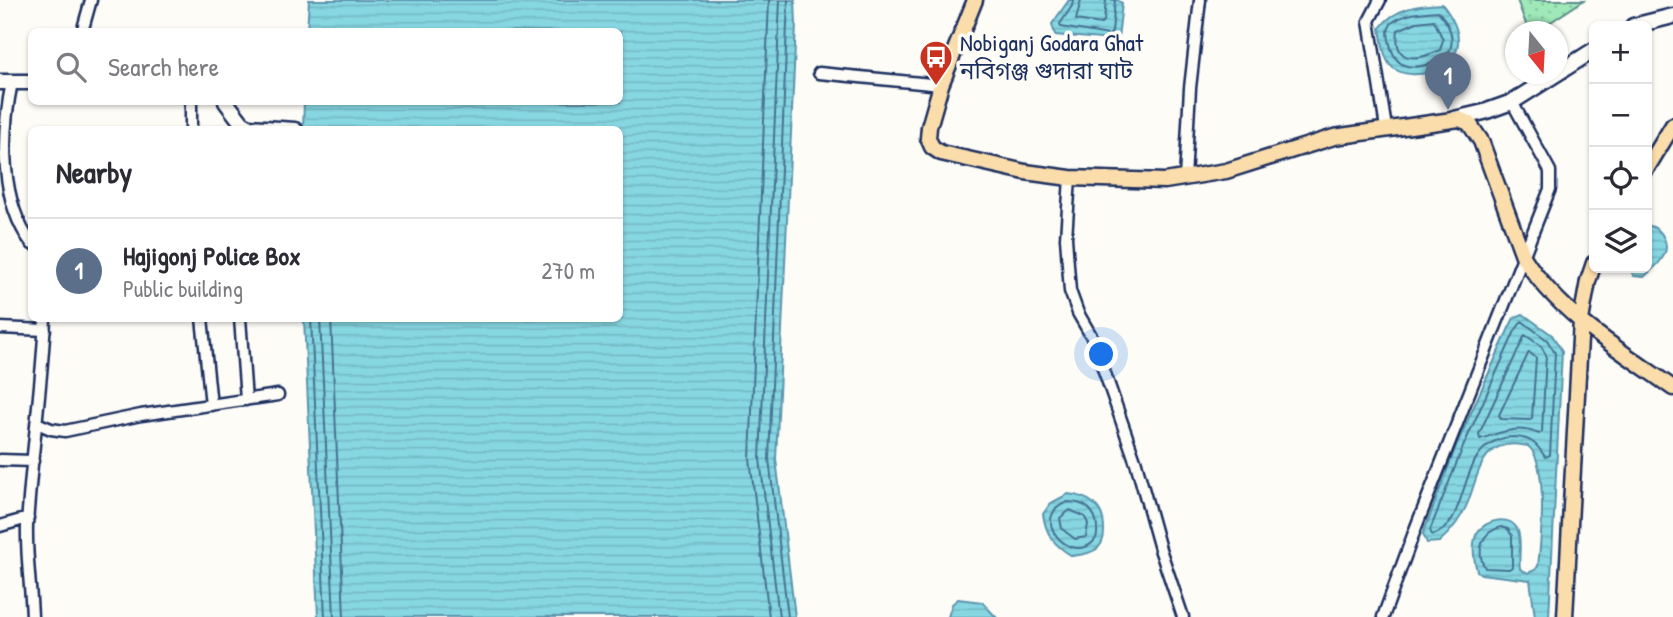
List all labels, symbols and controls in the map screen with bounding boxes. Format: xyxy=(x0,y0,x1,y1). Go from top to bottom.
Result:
north arrow xyxy=(1505,21,1568,84)
map controls xyxy=(1589,21,1652,273)
button: + xyxy=(1589,21,1652,84)
place label: Nobiganj Godara Ghat নবিগঞ্জ গুদারা ঘাট xyxy=(959,26,1144,86)
search box xyxy=(28,28,623,105)
bus stop icon: Nobiganj Godara Ghat নবিগঞ্জ গুদারা ঘাট xyxy=(917,38,955,87)
icon: search xyxy=(52,48,90,86)
text: Search here xyxy=(108,49,219,84)
pin: 1 xyxy=(1425,52,1471,110)
button: − xyxy=(1589,84,1652,147)
button: locate xyxy=(1589,147,1652,210)
text: Nearby xyxy=(56,152,132,192)
button: layers xyxy=(1589,210,1652,273)
text: Hajigonj Police Box xyxy=(123,238,301,273)
text: 1 xyxy=(75,255,83,286)
text: 270 m xyxy=(542,255,595,286)
text: Public building xyxy=(123,273,243,304)
your location xyxy=(1084,337,1118,371)

